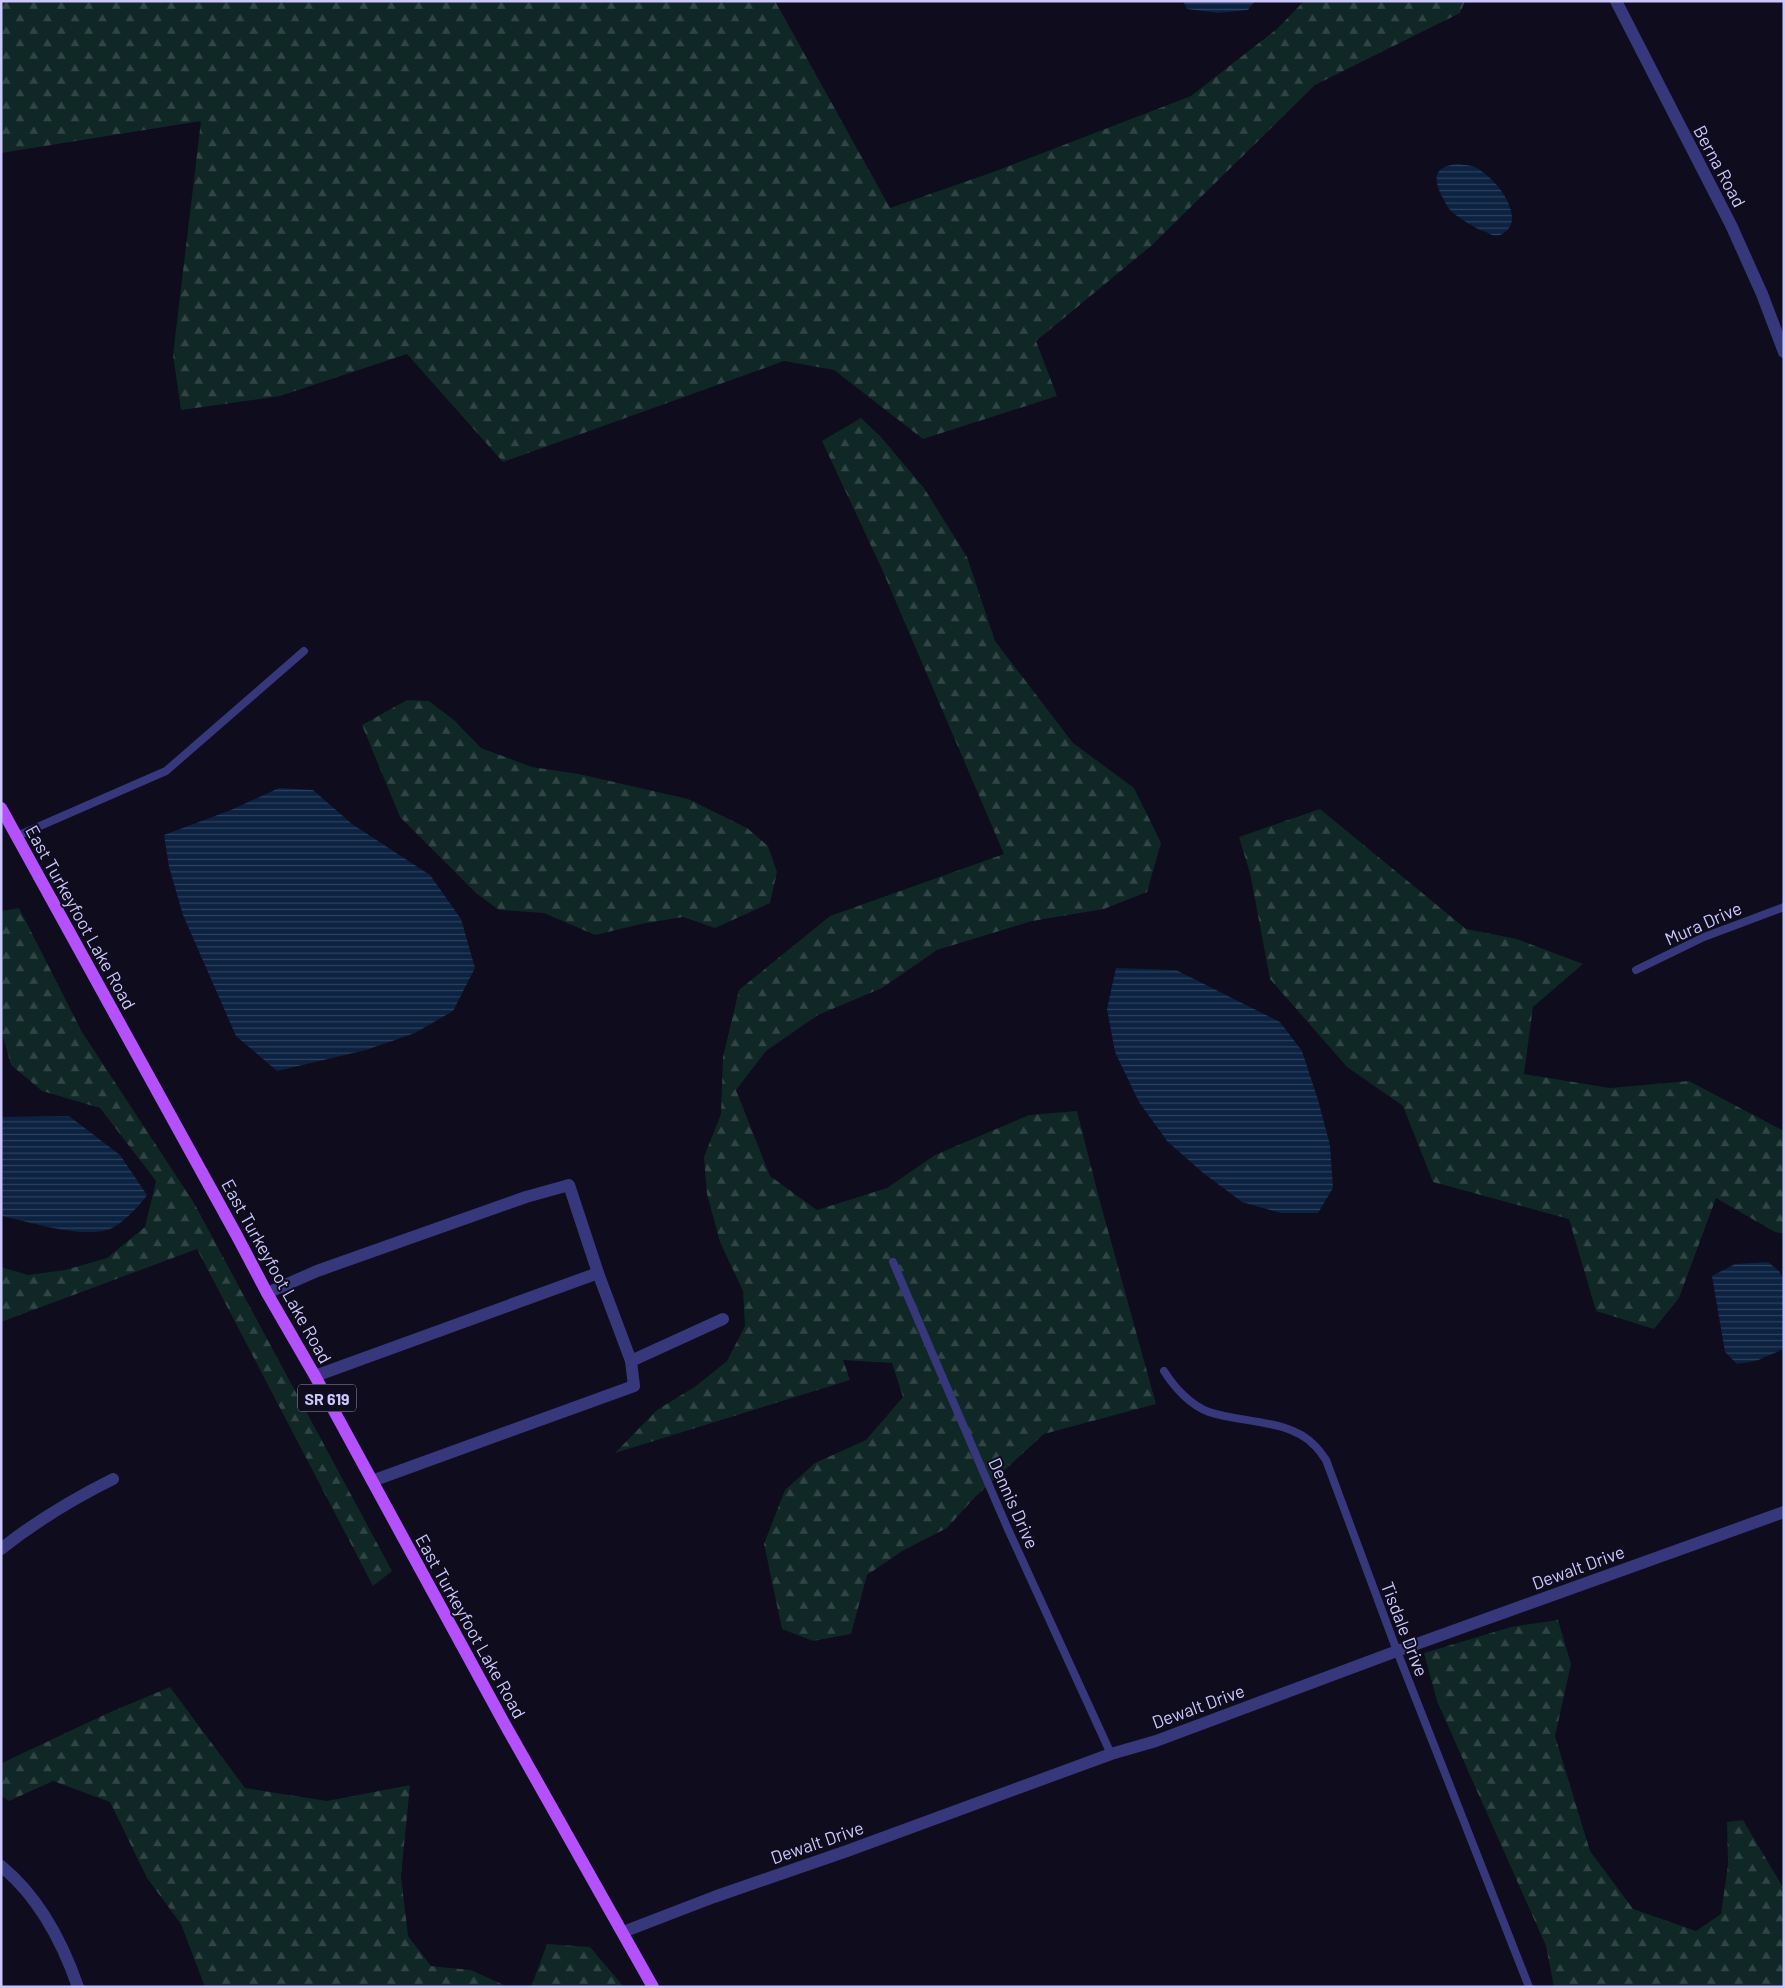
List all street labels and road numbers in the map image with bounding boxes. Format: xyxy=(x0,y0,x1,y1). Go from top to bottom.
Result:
street label: Berna Road xyxy=(1689,121,1751,211)
street label: East Turkeyfoot Lake Road xyxy=(21,821,141,1013)
street label: Mura Drive xyxy=(1661,896,1745,950)
street label: East Turkeyfoot Lake Road xyxy=(217,1175,337,1367)
road number: SR 619 xyxy=(298,1385,356,1412)
street label: Dennis Drive xyxy=(984,1454,1044,1552)
street label: East Turkeyfoot Lake Road xyxy=(411,1530,531,1722)
street label: Dewalt Drive xyxy=(1529,1540,1627,1594)
street label: Tisdale Drive xyxy=(1377,1579,1433,1679)
street label: Dewalt Drive xyxy=(1149,1679,1247,1733)
street label: Dewalt Drive xyxy=(768,1816,866,1868)

